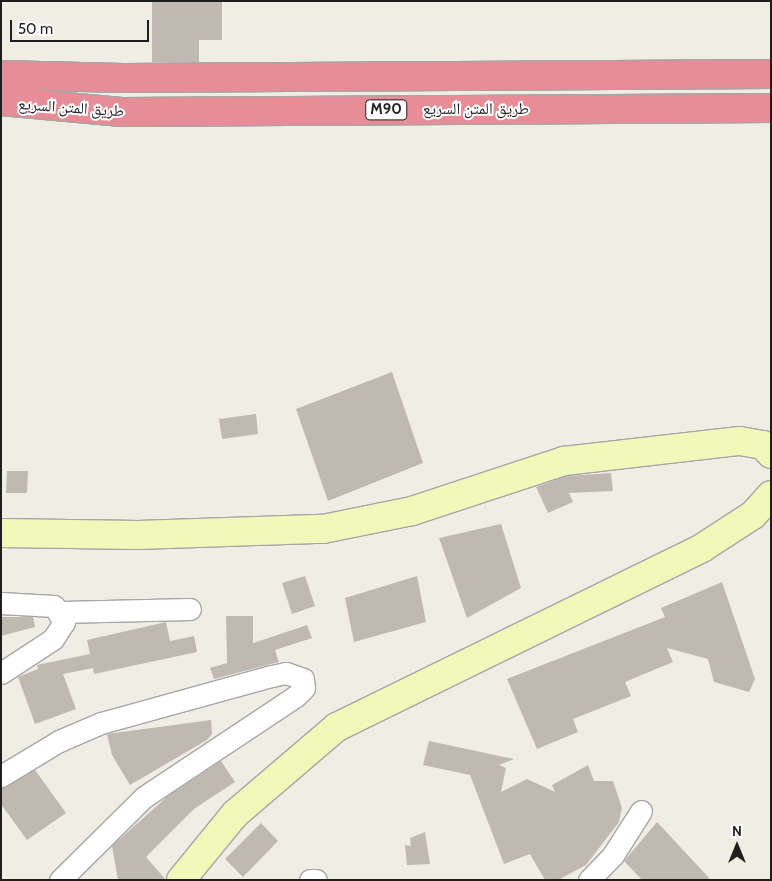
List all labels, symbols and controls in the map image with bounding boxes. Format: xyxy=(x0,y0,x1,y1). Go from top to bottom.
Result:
scale bar xyxy=(12,10,151,42)
text: 50 m xyxy=(18,20,53,38)
street label: طريق المتن السريع xyxy=(17,95,125,121)
road number: M90 xyxy=(365,98,407,122)
street label: طريق المتن السريع xyxy=(423,99,529,119)
north arrow xyxy=(712,821,762,871)
text: N xyxy=(732,822,742,840)

